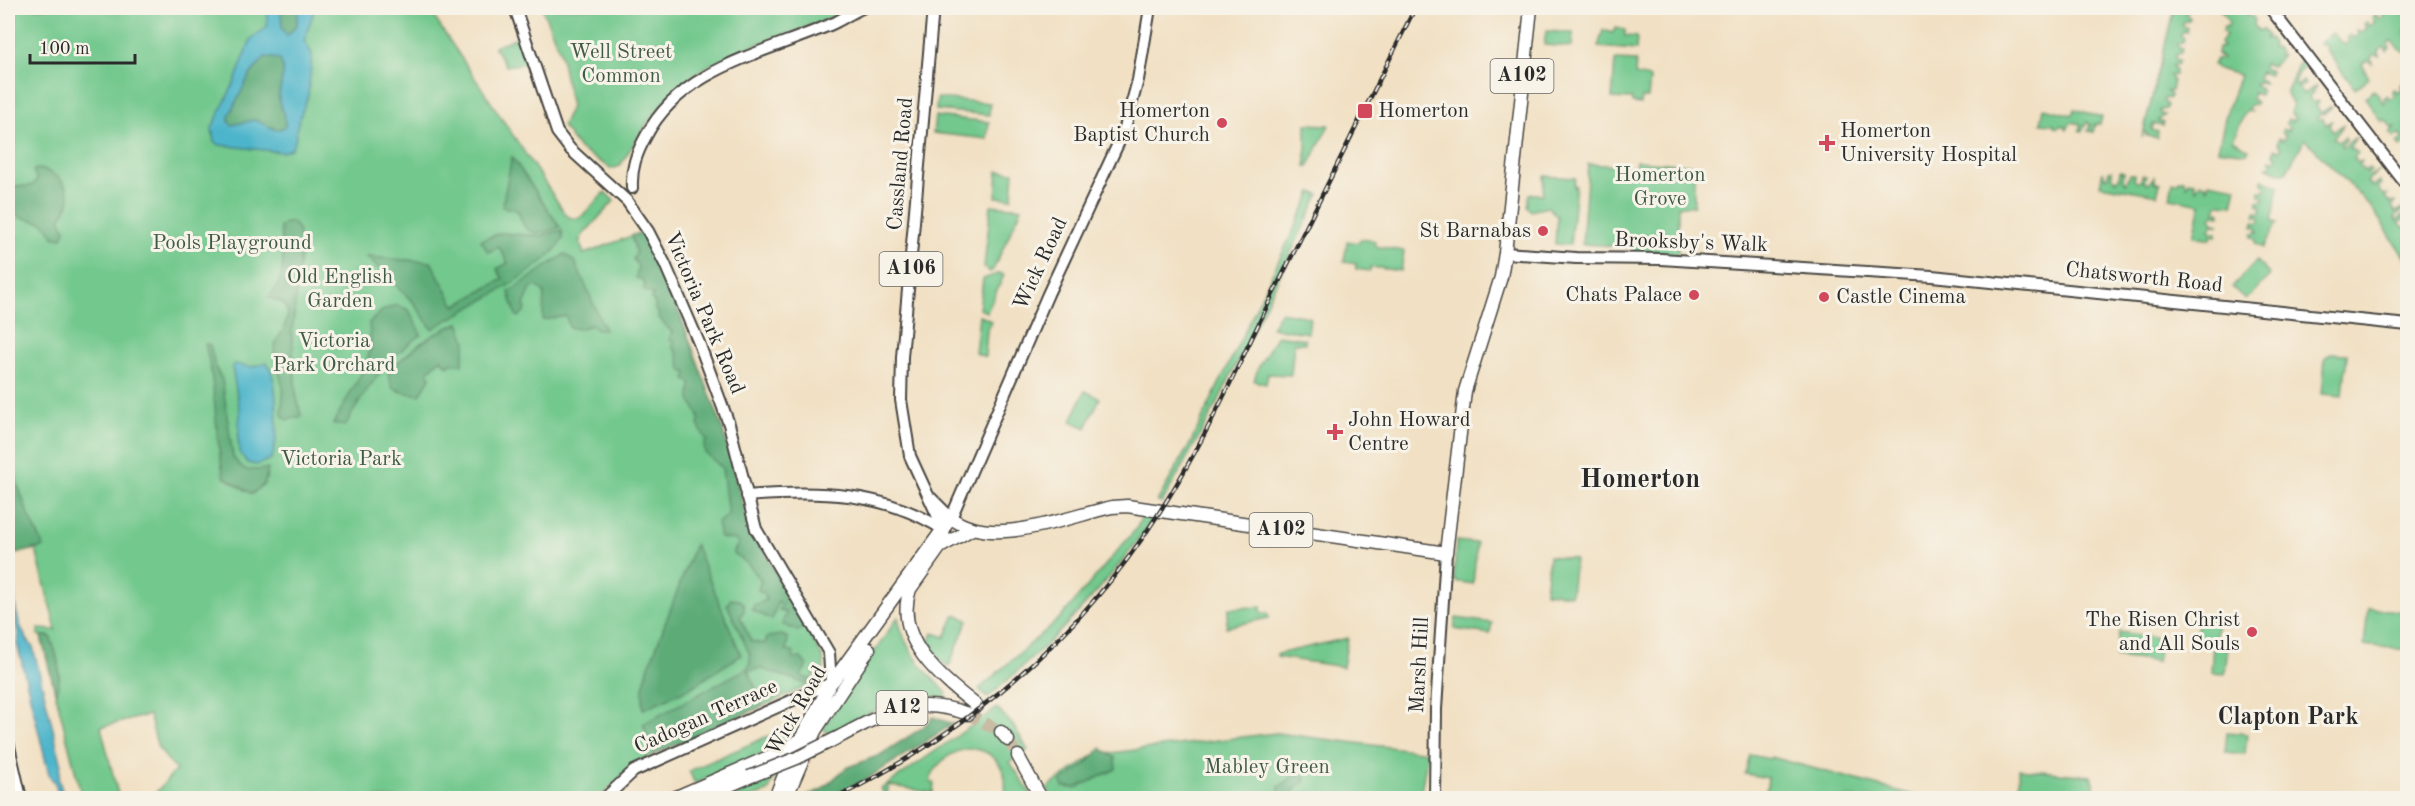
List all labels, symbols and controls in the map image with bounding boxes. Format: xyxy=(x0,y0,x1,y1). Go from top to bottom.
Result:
scale bar xyxy=(30,27,135,65)
text: 100 m xyxy=(39,40,90,58)
park label: Well Street Common xyxy=(570,42,672,87)
road number: A102 xyxy=(1490,59,1553,93)
street label: Cassland Road xyxy=(885,96,917,232)
place label: Homerton Baptist Church xyxy=(1073,101,1210,146)
place label: Homerton xyxy=(1378,101,1469,122)
marker: Homerton xyxy=(1356,102,1374,120)
marker: Homerton Baptist Church xyxy=(1215,116,1229,130)
place label: Homerton University Hospital xyxy=(1840,121,2017,166)
marker: Homerton University Hospital xyxy=(1818,134,1836,152)
park label: Homerton Grove xyxy=(1614,165,1706,210)
street label: Wick Road xyxy=(1010,214,1072,314)
place label: St Barnabas xyxy=(1419,221,1531,242)
marker: St Barnabas xyxy=(1536,224,1550,238)
street label: Victoria Park Road xyxy=(660,229,748,397)
street label: Brooksby's Walk xyxy=(1614,230,1768,256)
park label: Pools Playground xyxy=(152,233,312,254)
road number: A106 xyxy=(880,252,942,286)
street label: Chatsworth Road xyxy=(2064,259,2224,297)
park label: Old English Garden xyxy=(287,267,393,312)
place label: Chats Palace xyxy=(1565,285,1682,306)
place label: Castle Cinema xyxy=(1836,287,1966,308)
marker: Chats Palace xyxy=(1687,288,1701,302)
marker: Castle Cinema xyxy=(1817,290,1831,304)
park label: Victoria Park Orchard xyxy=(273,331,396,376)
place label: John Howard Centre xyxy=(1348,410,1471,455)
marker: John Howard Centre xyxy=(1326,423,1344,441)
park label: Victoria Park xyxy=(280,449,402,470)
district label: Homerton xyxy=(1580,466,1700,493)
road number: A102 xyxy=(1250,513,1312,547)
place label: The Risen Christ and All Souls xyxy=(2085,610,2240,655)
street label: Marsh Hill xyxy=(1407,616,1433,714)
marker: The Risen Christ and All Souls xyxy=(2245,625,2259,639)
street label: Wick Road xyxy=(763,662,831,760)
street label: Cadogan Terrace xyxy=(631,676,781,758)
road number: A12 xyxy=(876,691,928,725)
district label: Clapton Park xyxy=(2217,706,2359,730)
park label: Mabley Green xyxy=(1204,757,1330,778)

